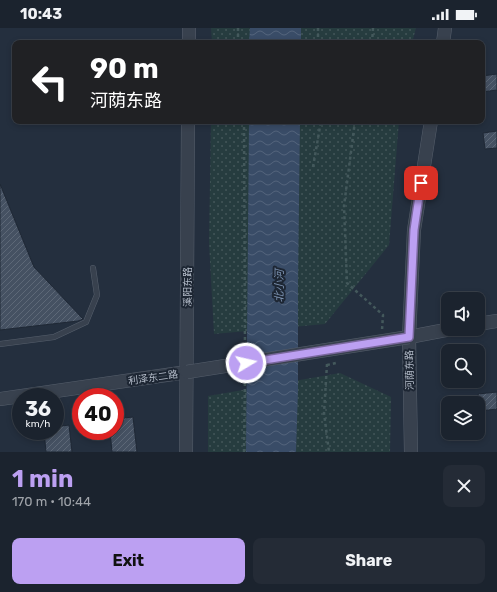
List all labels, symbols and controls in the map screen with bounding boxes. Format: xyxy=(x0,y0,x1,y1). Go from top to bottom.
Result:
text: 10:43 xyxy=(20,5,62,23)
text: 90 m xyxy=(90,52,159,85)
icon: left xyxy=(24,56,76,108)
text: 河荫东路 xyxy=(90,90,162,112)
pin xyxy=(404,166,438,200)
icon: arrive xyxy=(410,172,432,194)
street label: 溪阳东路 xyxy=(182,267,194,307)
water label: 北小河 xyxy=(273,267,286,303)
map controls xyxy=(441,292,485,440)
button: sound xyxy=(441,292,485,336)
position arrow xyxy=(225,342,267,384)
button: search xyxy=(441,344,485,388)
street label: 河荫东路 xyxy=(404,350,416,390)
street label: 利泽东二路 xyxy=(128,369,179,387)
speed limit sign: 40 xyxy=(72,388,124,440)
button: layers xyxy=(441,396,485,440)
text: 36 xyxy=(25,397,51,421)
text: km/h xyxy=(26,418,50,430)
text: 1 min xyxy=(12,465,73,493)
button: close xyxy=(443,465,485,507)
text: 170 m · 10:44 xyxy=(12,494,91,509)
button: Exit xyxy=(12,538,245,584)
button: Share xyxy=(253,538,485,584)

